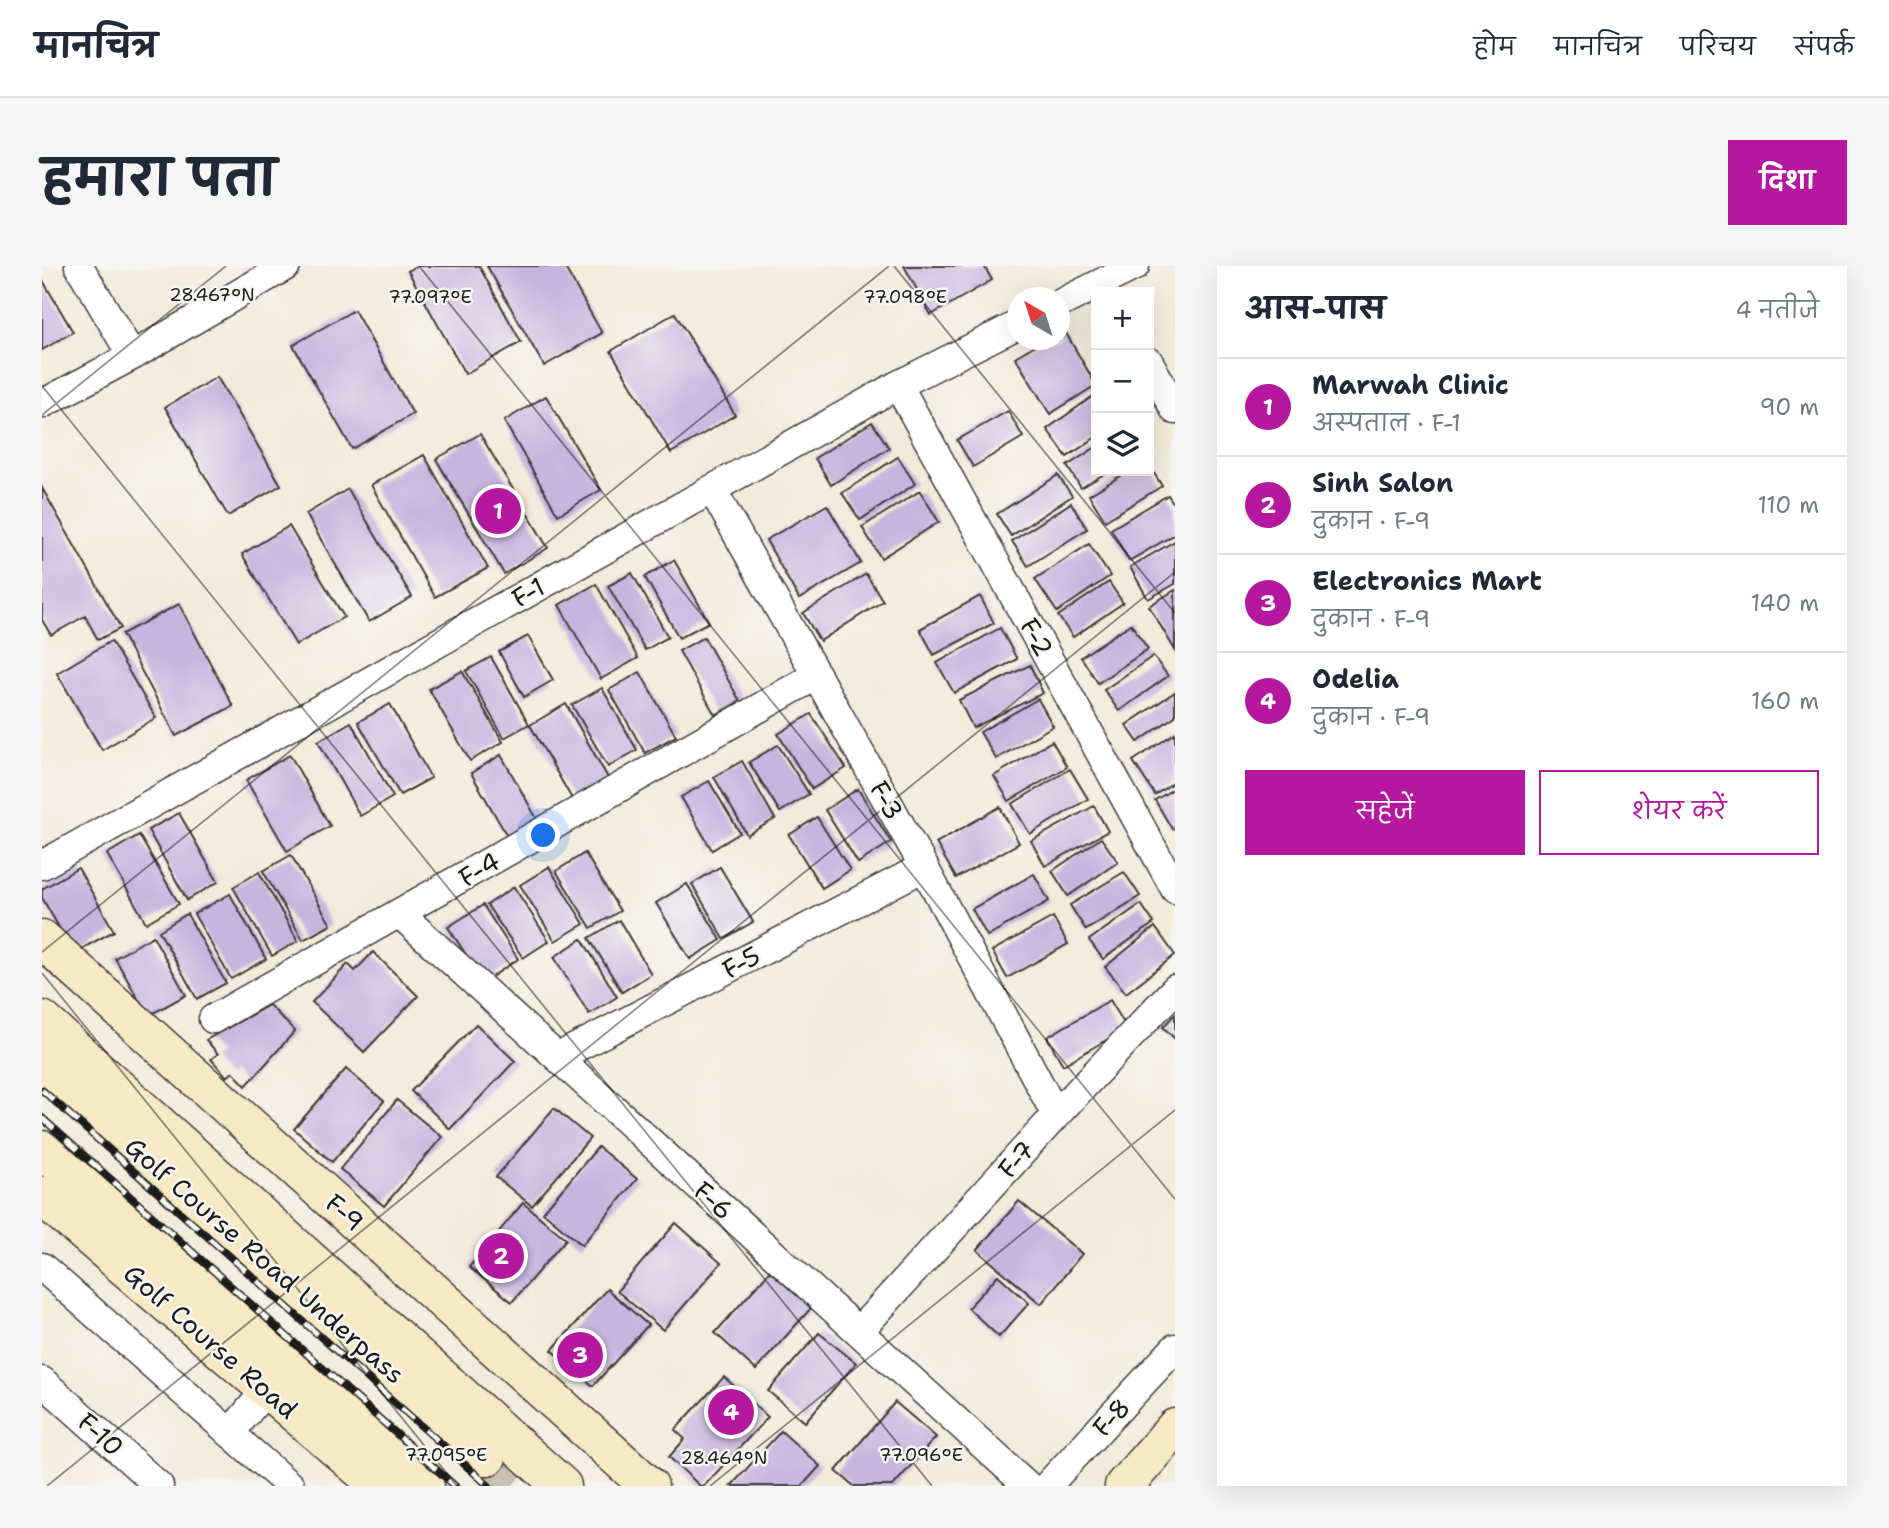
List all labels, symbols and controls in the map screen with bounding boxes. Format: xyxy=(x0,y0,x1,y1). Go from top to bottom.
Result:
text: मानचित्र xyxy=(35,23,158,68)
text: होम xyxy=(1473,31,1516,63)
text: मानचित्र xyxy=(1554,31,1642,63)
text: परिचय xyxy=(1680,31,1756,63)
text: संपर्क xyxy=(1794,31,1854,63)
button: दिशा xyxy=(1728,140,1847,225)
text: हमारा पता xyxy=(42,145,277,211)
text: 28.467°N xyxy=(169,283,255,307)
text: 77.097°E xyxy=(388,285,472,309)
text: 77.098°E xyxy=(863,285,947,309)
north arrow xyxy=(1007,287,1070,350)
map controls xyxy=(1091,287,1154,476)
button: + xyxy=(1091,287,1154,350)
text: आस-पास xyxy=(1245,288,1386,329)
text: 4 नतीजे xyxy=(1735,295,1819,325)
button: − xyxy=(1091,350,1154,413)
text: Marwah Clinic xyxy=(1312,367,1509,402)
text: 1 xyxy=(1263,392,1273,422)
text: 90 m xyxy=(1759,392,1819,422)
text: अस्पताल · F-1 xyxy=(1312,408,1461,438)
button: layers xyxy=(1091,413,1154,476)
text: Sinh Salon xyxy=(1312,465,1453,500)
pin: 1 xyxy=(475,485,521,537)
text: 2 xyxy=(1260,490,1276,520)
text: 110 m xyxy=(1757,490,1819,520)
text: दुकान · F-9 xyxy=(1312,506,1430,536)
text: Electronics Mart xyxy=(1312,563,1542,598)
street label: F-1 xyxy=(505,569,551,615)
text: 3 xyxy=(1260,588,1276,618)
text: 140 m xyxy=(1751,588,1819,618)
text: दुकान · F-9 xyxy=(1312,604,1430,634)
street label: F-2 xyxy=(1012,611,1062,663)
text: Odelia xyxy=(1312,661,1399,696)
text: 4 xyxy=(1260,686,1276,716)
text: 160 m xyxy=(1751,686,1819,716)
text: दुकान · F-9 xyxy=(1312,702,1430,732)
button: सहेजें xyxy=(1245,770,1525,855)
button: शेयर करें xyxy=(1539,770,1819,855)
street label: F-3 xyxy=(862,774,912,826)
your location xyxy=(526,818,560,852)
street label: F-4 xyxy=(452,843,506,895)
street label: F-5 xyxy=(716,938,766,986)
street label: Golf Course Road Underpass xyxy=(119,1130,411,1390)
street label: F-7 xyxy=(990,1133,1042,1185)
street label: F-6 xyxy=(687,1173,741,1227)
street label: F-9 xyxy=(318,1185,372,1239)
pin: 2 xyxy=(478,1230,524,1282)
street label: Golf Course Road xyxy=(118,1257,304,1425)
pin: 3 xyxy=(557,1329,603,1381)
pin: 4 xyxy=(708,1386,754,1438)
street label: F-8 xyxy=(1084,1390,1138,1444)
street label: F-10 xyxy=(71,1404,131,1464)
text: 77.095°E xyxy=(405,1443,487,1467)
text: 77.096°E xyxy=(879,1443,963,1467)
text: 28.464°N xyxy=(680,1446,768,1470)

